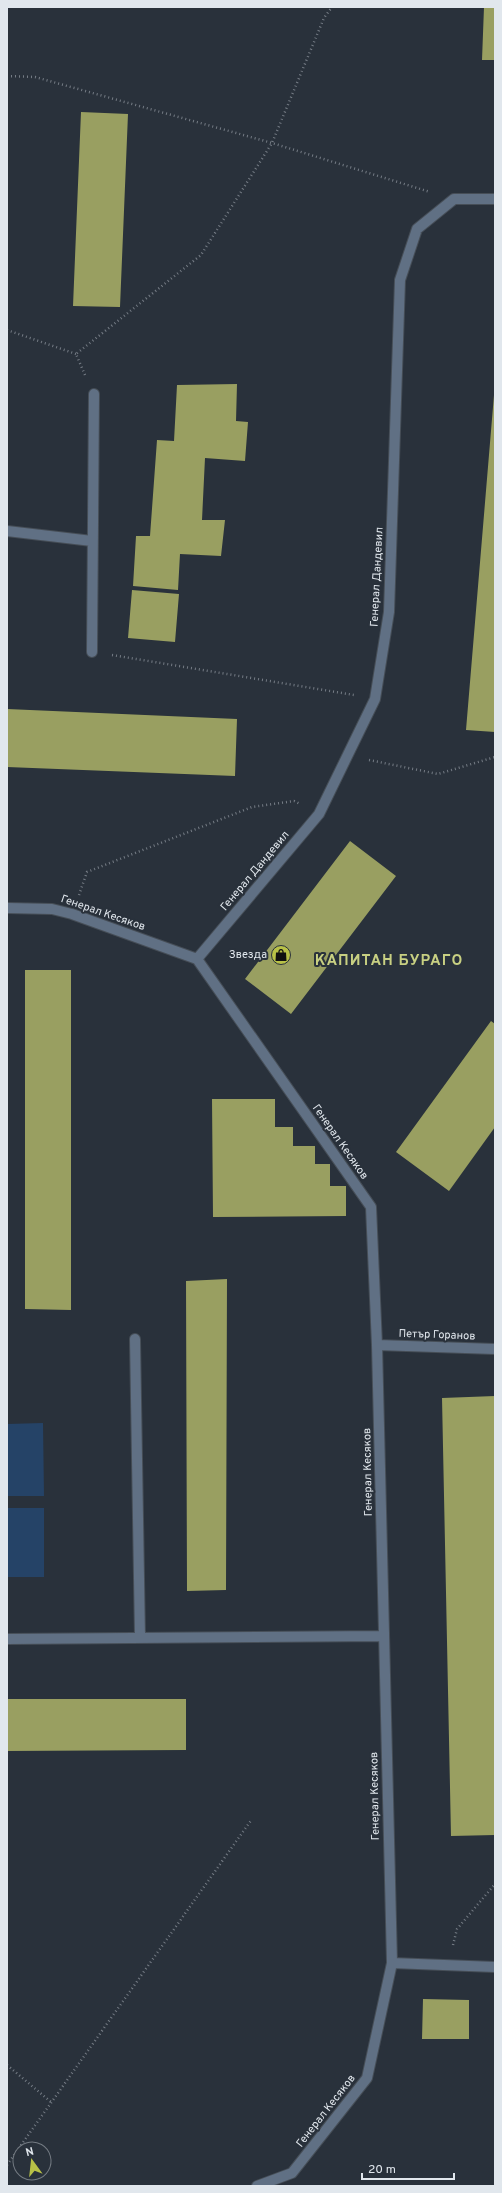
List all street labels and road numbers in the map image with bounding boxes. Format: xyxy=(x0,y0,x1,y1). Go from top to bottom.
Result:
street label: Генерал Дандевил xyxy=(367,527,387,627)
street label: Генерал Дандевил xyxy=(218,828,292,914)
street label: Генерал Кесяков xyxy=(59,892,147,934)
street label: Генерал Кесяков xyxy=(309,1102,371,1182)
street label: Петър Горанов xyxy=(398,1327,476,1343)
street label: Генерал Кесяков xyxy=(360,1428,376,1516)
street label: Генерал Кесяков xyxy=(367,1752,383,1840)
street label: Генерал Кесяков xyxy=(293,2072,359,2150)

